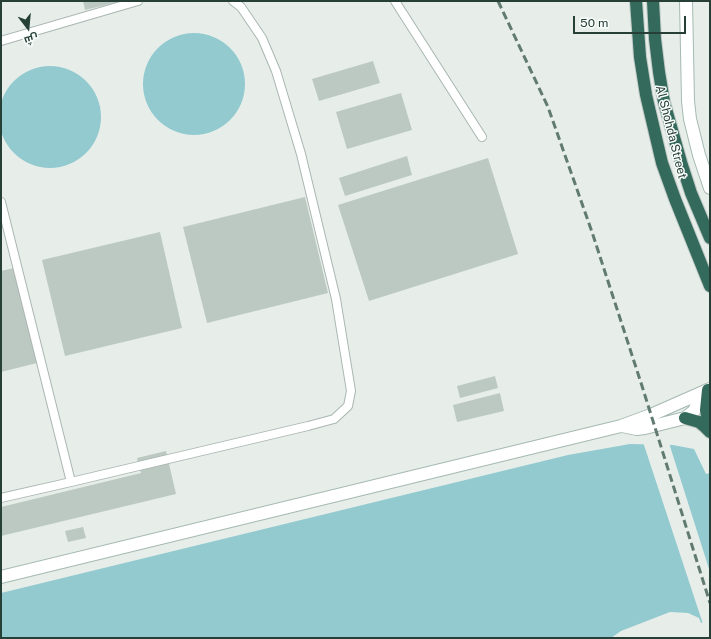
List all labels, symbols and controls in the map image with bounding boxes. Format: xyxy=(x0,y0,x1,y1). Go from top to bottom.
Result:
north arrow xyxy=(8,8,48,48)
scale bar xyxy=(575,8,688,34)
text: 50 m xyxy=(580,16,608,30)
text: ش xyxy=(23,32,40,47)
street label: Al Shohda Street xyxy=(652,84,690,180)

